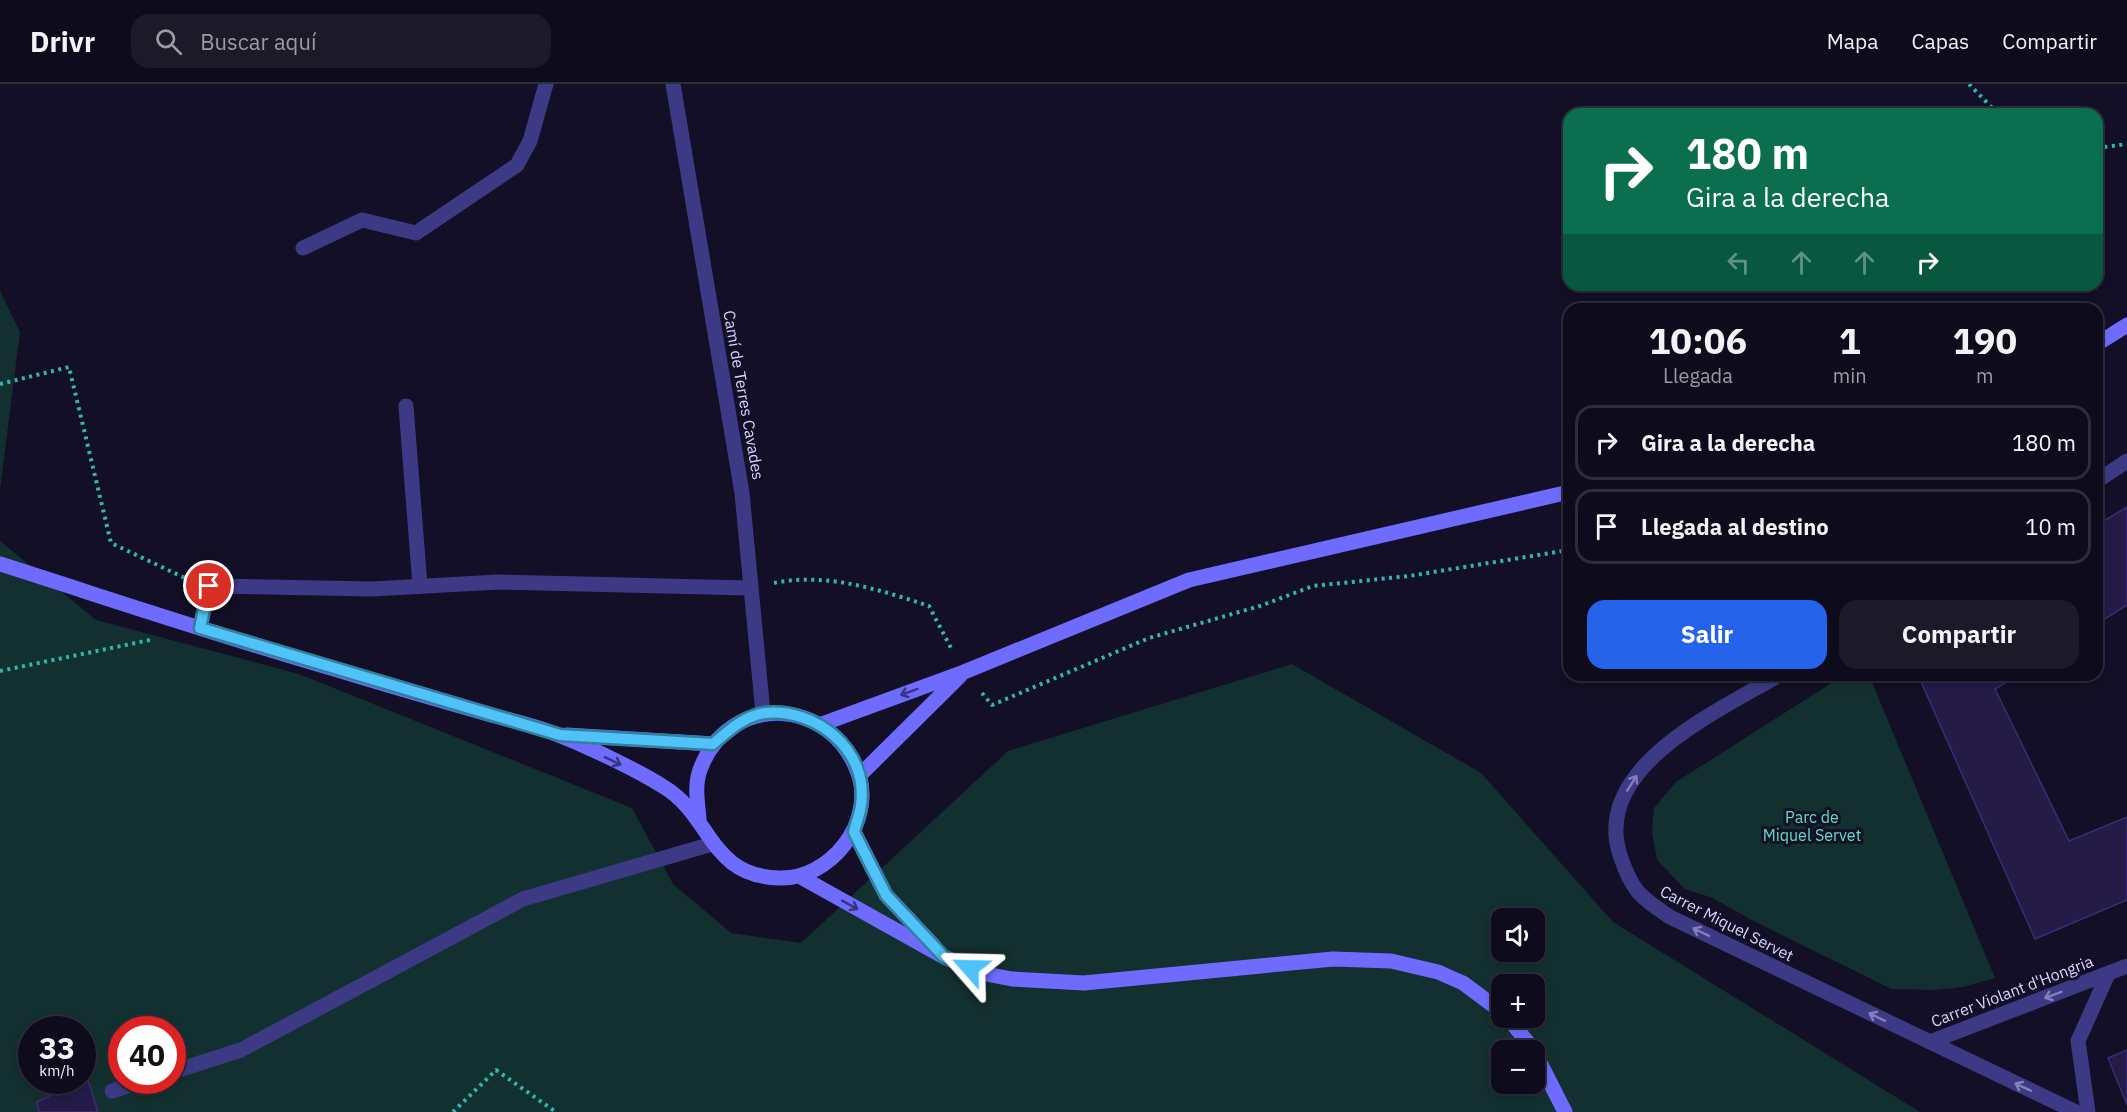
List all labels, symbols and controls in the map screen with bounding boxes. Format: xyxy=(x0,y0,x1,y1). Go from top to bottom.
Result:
search box xyxy=(131,14,551,68)
text: Drivr xyxy=(30,23,95,60)
icon: search xyxy=(152,25,185,58)
text: Buscar aquí xyxy=(200,27,316,56)
text: Mapa xyxy=(1827,27,1878,55)
text: Capas xyxy=(1911,27,1969,55)
text: Compartir xyxy=(2002,27,2097,55)
text: 180 m xyxy=(1686,126,1809,181)
icon: right xyxy=(1587,132,1665,210)
text: Gira a la derecha xyxy=(1686,179,1889,214)
icon: left xyxy=(1722,246,1755,279)
icon: ahead xyxy=(1785,246,1818,279)
icon: ahead xyxy=(1848,246,1881,279)
icon: right xyxy=(1911,246,1944,279)
street label: Camí de Terres Cavades xyxy=(719,309,769,481)
text: 10:06 xyxy=(1649,317,1747,364)
text: 1 xyxy=(1839,317,1861,364)
text: 190 xyxy=(1952,317,2017,364)
text: Llegada xyxy=(1663,362,1733,389)
text: min xyxy=(1833,362,1867,389)
text: m xyxy=(1976,362,1994,389)
icon: right xyxy=(1590,426,1623,459)
text: Gira a la derecha xyxy=(1641,428,1815,457)
text: 180 m xyxy=(2012,428,2076,457)
icon: arrive xyxy=(1590,510,1623,543)
text: Llegada al destino xyxy=(1641,512,1829,541)
text: 10 m xyxy=(2025,512,2076,541)
pin xyxy=(183,560,234,611)
icon: arrive xyxy=(192,569,225,602)
button: Salir xyxy=(1587,600,1827,669)
button: Compartir xyxy=(1839,600,2079,669)
one-way arrow xyxy=(901,687,919,698)
one-way arrow xyxy=(603,756,621,767)
one-way arrow xyxy=(1626,774,1639,791)
park label: Parc de Miquel Servet xyxy=(1763,807,1861,845)
street label: Carrer Miquel Servet xyxy=(1657,881,1797,965)
one-way arrow xyxy=(841,899,858,911)
map controls xyxy=(1491,908,1545,1094)
button: sound xyxy=(1491,908,1545,962)
one-way arrow xyxy=(1693,926,1711,938)
position arrow xyxy=(938,936,1002,1000)
street label: Carrer Violant d'Hongria xyxy=(1928,951,2096,1031)
button: + xyxy=(1491,974,1545,1028)
one-way arrow xyxy=(2045,990,2063,1001)
one-way arrow xyxy=(1869,1010,1887,1022)
speed limit sign: 40 xyxy=(108,1016,186,1094)
text: 33 xyxy=(39,1028,75,1067)
button: − xyxy=(1491,1040,1545,1094)
text: km/h xyxy=(39,1061,75,1080)
one-way arrow xyxy=(2015,1080,2033,1092)

